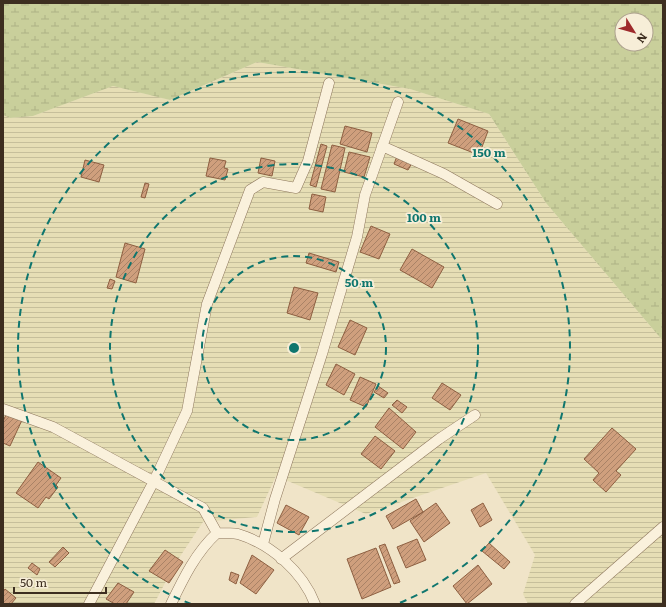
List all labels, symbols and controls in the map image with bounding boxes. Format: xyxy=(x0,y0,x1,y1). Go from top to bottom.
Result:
north arrow xyxy=(614,12,654,52)
text: N xyxy=(634,30,652,47)
text: 150 m xyxy=(472,143,506,161)
text: 100 m xyxy=(407,208,441,226)
text: 50 m xyxy=(345,273,373,291)
centre of rings xyxy=(287,341,301,355)
scale bar xyxy=(14,569,106,595)
text: 50 m xyxy=(20,573,47,591)

